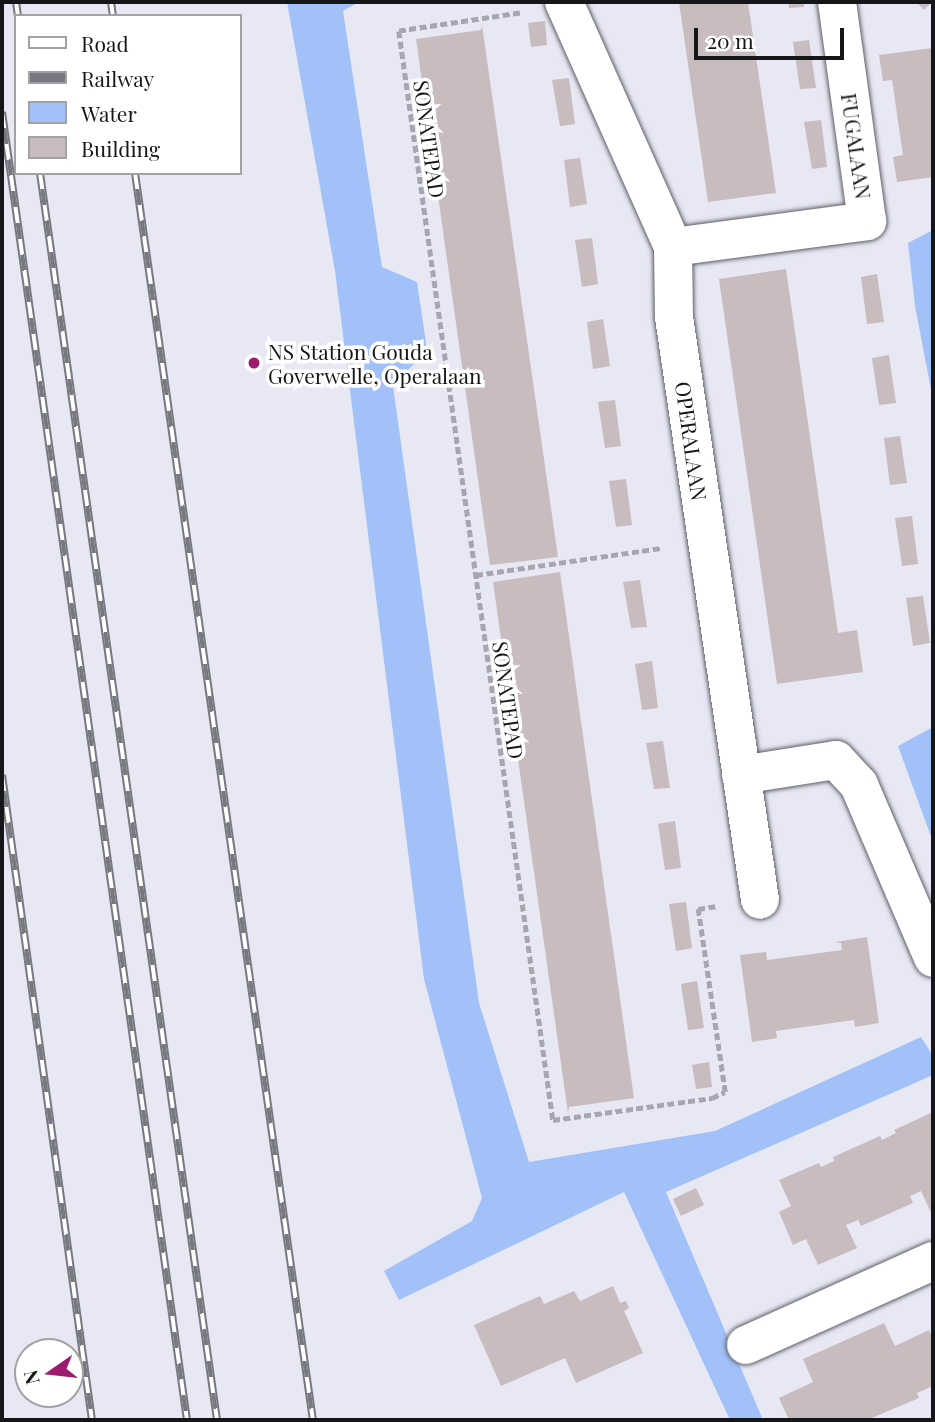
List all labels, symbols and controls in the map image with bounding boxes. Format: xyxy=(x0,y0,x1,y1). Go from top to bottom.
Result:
legend xyxy=(14,14,242,175)
scale bar xyxy=(697,14,848,58)
text: 20 m xyxy=(707,26,754,54)
text: Road xyxy=(81,29,129,57)
text: Railway xyxy=(81,64,154,92)
street label: SONATEPAD xyxy=(409,78,451,200)
street label: FUGALAAN xyxy=(837,91,877,201)
text: Water xyxy=(81,99,137,127)
text: Building xyxy=(81,134,160,162)
place label: NS Station Gouda Goverwelle, Operalaan xyxy=(268,338,482,388)
marker: NS Station Gouda Goverwelle, Operalaan xyxy=(246,355,262,371)
street label: OPERALAAN xyxy=(671,380,713,502)
street label: SONATEPAD xyxy=(488,639,530,761)
north arrow xyxy=(14,1338,84,1408)
text: N xyxy=(16,1368,45,1387)

